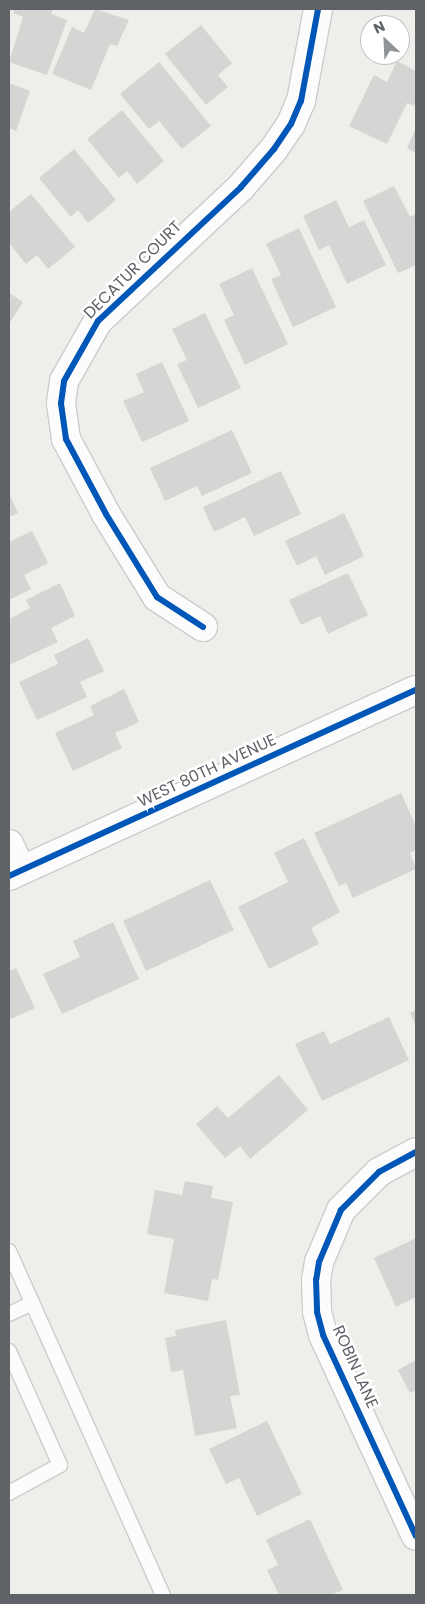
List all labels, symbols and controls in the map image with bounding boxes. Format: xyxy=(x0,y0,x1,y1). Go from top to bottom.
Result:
north arrow xyxy=(360,15,410,65)
text: N xyxy=(370,16,388,39)
street label: DECATUR COURT xyxy=(80,217,186,323)
street label: WEST 80TH AVENUE xyxy=(135,731,279,811)
street label: ROBIN LANE xyxy=(328,1323,382,1411)

